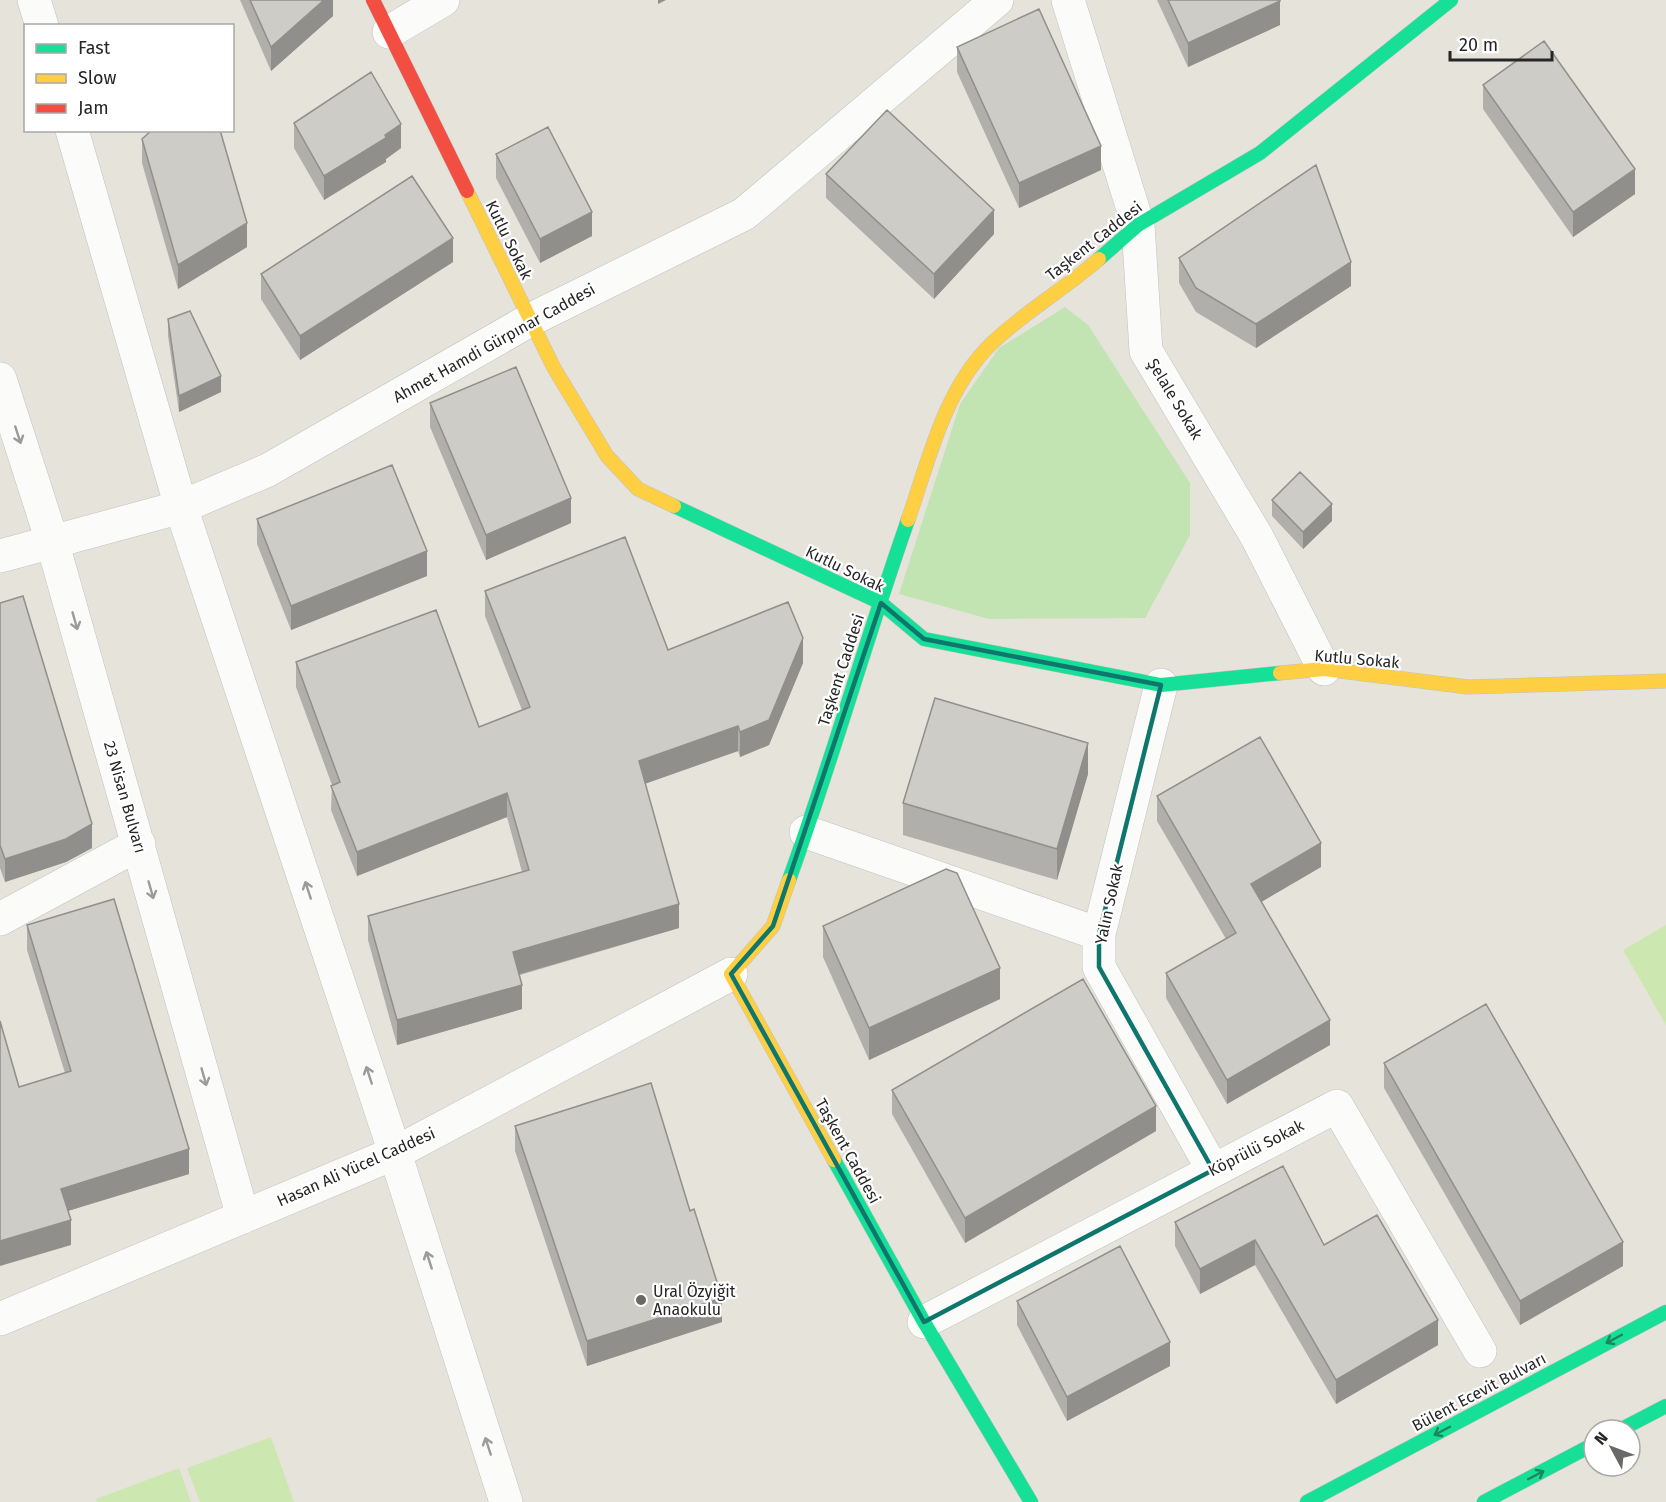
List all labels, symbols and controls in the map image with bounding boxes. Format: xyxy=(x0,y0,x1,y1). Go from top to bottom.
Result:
legend xyxy=(24,24,234,132)
scale bar xyxy=(1450,24,1552,62)
text: 20 m xyxy=(1459,34,1498,56)
text: Fast xyxy=(78,37,111,59)
text: Slow xyxy=(78,67,117,89)
text: Jam xyxy=(78,97,109,119)
street label: Kutlu Sokak xyxy=(482,197,537,283)
street label: Taşkent Caddesi xyxy=(1042,197,1147,285)
street label: Ahmet Hamdi Gürpınar Caddesi xyxy=(390,279,598,407)
street label: Şelale Sokak xyxy=(1143,355,1207,444)
one-way arrow xyxy=(13,425,24,444)
street label: Kutlu Sokak xyxy=(802,542,888,597)
one-way arrow xyxy=(69,611,81,630)
street label: Taşkent Caddesi xyxy=(814,611,869,729)
street label: Kutlu Sokak xyxy=(1314,646,1401,672)
street label: 23 Nisan Bulvarı xyxy=(100,739,150,855)
street label: Yalın Sokak xyxy=(1091,861,1127,946)
one-way arrow xyxy=(146,880,157,899)
one-way arrow xyxy=(302,881,313,900)
one-way arrow xyxy=(363,1066,374,1085)
one-way arrow xyxy=(199,1068,210,1087)
street label: Taşkent Caddesi xyxy=(810,1095,885,1207)
street label: Köprülü Sokak xyxy=(1205,1115,1308,1180)
street label: Hasan Ali Yücel Caddesi xyxy=(274,1123,438,1211)
one-way arrow xyxy=(423,1251,434,1270)
place label: Ural Özyiğit Anaokulu xyxy=(653,1282,736,1319)
marker: Ural Özyiğit Anaokulu xyxy=(634,1293,648,1307)
one-way arrow xyxy=(1606,1334,1624,1345)
street label: Bülent Ecevit Bulvarı xyxy=(1409,1349,1549,1435)
north arrow xyxy=(1582,1418,1642,1478)
one-way arrow xyxy=(1434,1425,1451,1437)
text: N xyxy=(1590,1428,1612,1449)
one-way arrow xyxy=(482,1437,493,1456)
one-way arrow xyxy=(1527,1469,1544,1481)

